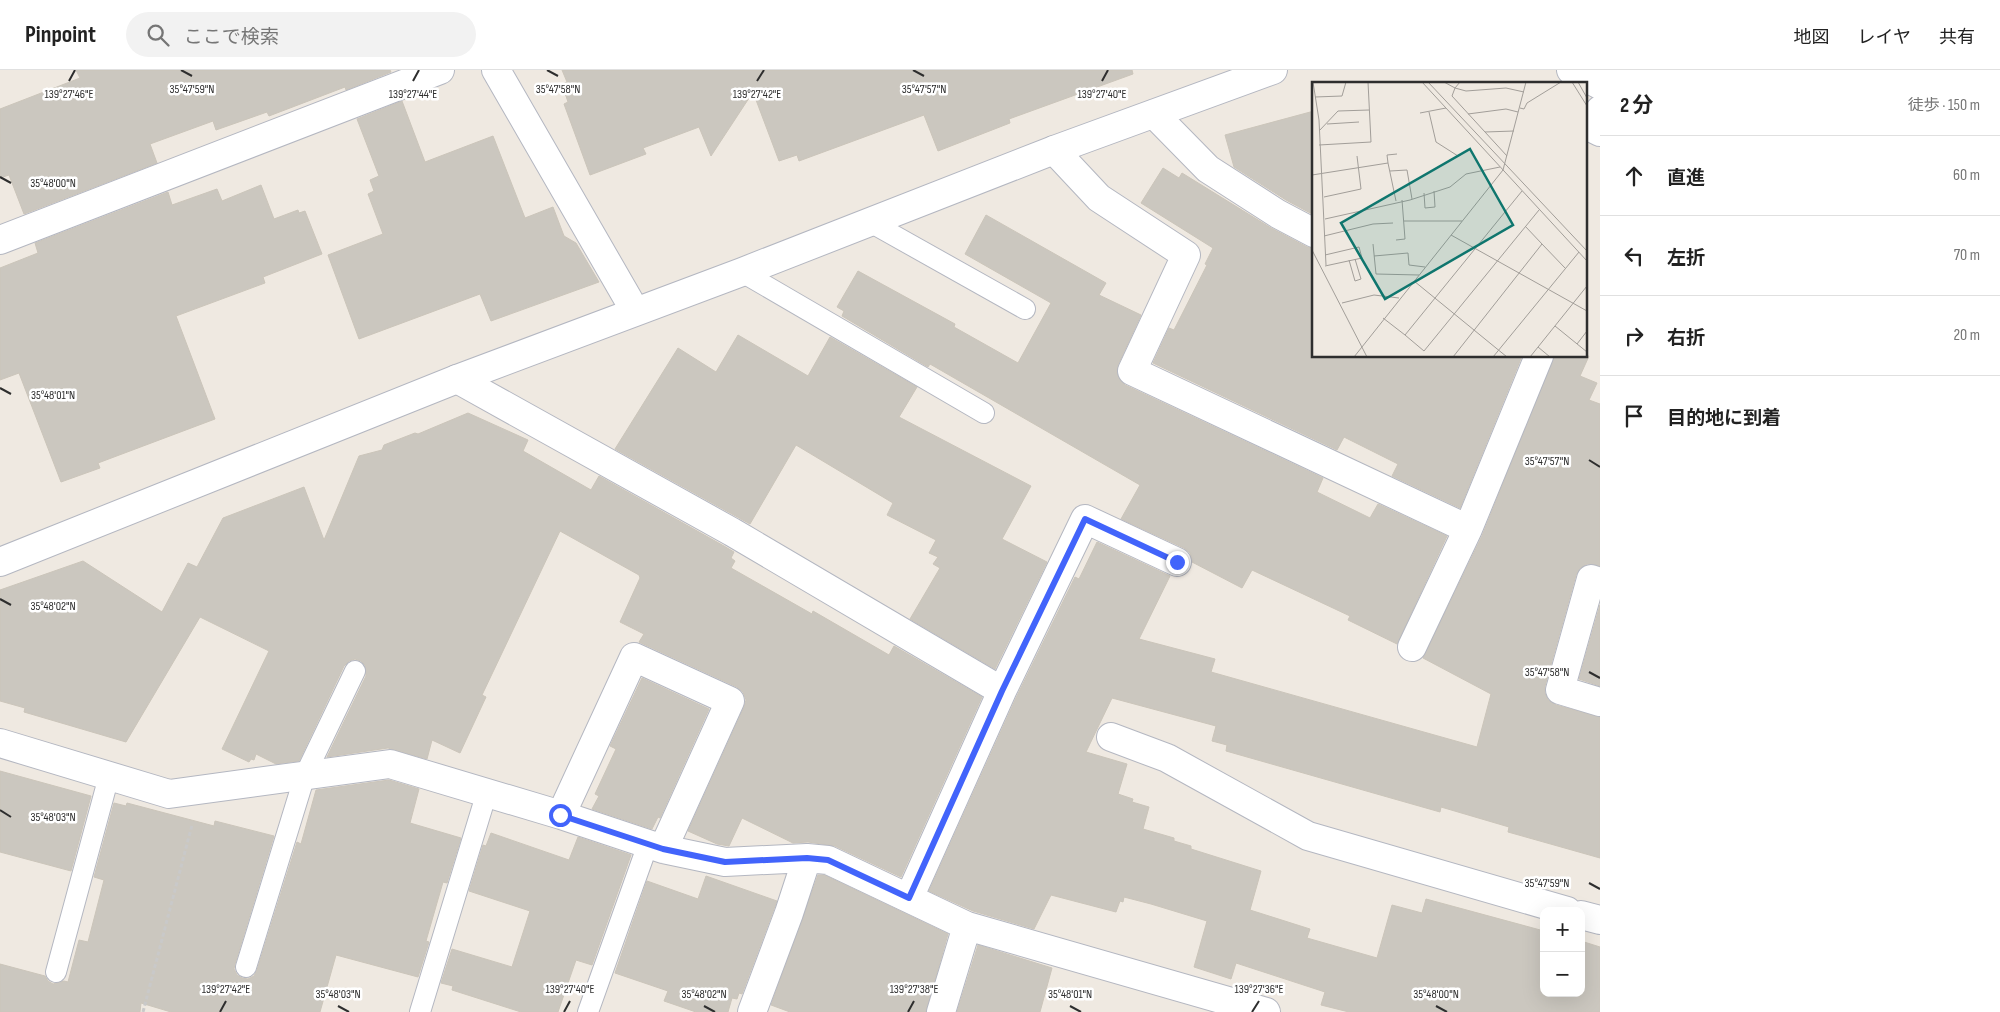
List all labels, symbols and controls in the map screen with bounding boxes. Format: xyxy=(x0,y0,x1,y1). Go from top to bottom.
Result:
search box xyxy=(126,12,476,57)
text: Pinpoint xyxy=(25,20,96,49)
icon: search xyxy=(144,21,172,49)
text: ここで検索 xyxy=(184,26,279,49)
text: 地図 xyxy=(1794,27,1830,48)
text: レイヤ xyxy=(1858,27,1911,48)
text: 共有 xyxy=(1939,27,1975,48)
text: 35°47'59"N xyxy=(170,82,214,97)
text: 35°47'58"N xyxy=(536,82,580,97)
text: 35°47'57"N xyxy=(902,82,946,97)
inset map xyxy=(1312,82,1588,358)
text: 139°27'46"E xyxy=(45,87,93,102)
text: 139°27'44"E xyxy=(389,87,437,102)
text: 139°27'42"E xyxy=(733,87,781,102)
text: 139°27'40"E xyxy=(1078,87,1127,102)
text: 2 分 xyxy=(1620,93,1653,118)
text: 徒歩 · 150 m xyxy=(1908,96,1980,115)
icon: ahead xyxy=(1620,162,1648,190)
text: 60 m xyxy=(1953,166,1980,185)
text: 直進 xyxy=(1667,167,1705,190)
text: 35°48'00"N xyxy=(30,176,76,191)
icon: left xyxy=(1620,242,1648,270)
text: 70 m xyxy=(1954,246,1980,265)
text: 左折 xyxy=(1667,247,1705,270)
icon: right xyxy=(1620,322,1648,350)
text: 20 m xyxy=(1953,326,1980,345)
text: 右折 xyxy=(1667,327,1705,350)
text: 35°48'01"N xyxy=(31,388,75,403)
icon: arrive xyxy=(1620,402,1648,430)
text: 目的地に到着 xyxy=(1667,407,1781,430)
text: 35°47'57"N xyxy=(1525,454,1569,469)
route end xyxy=(1166,551,1189,574)
text: 35°48'02"N xyxy=(30,599,76,614)
text: 35°47'58"N xyxy=(1525,665,1569,680)
route start xyxy=(549,804,572,827)
text: 35°48'03"N xyxy=(30,810,76,825)
text: 35°47'59"N xyxy=(1525,876,1569,891)
map controls xyxy=(1540,907,1585,997)
button: + xyxy=(1540,907,1585,952)
button: − xyxy=(1540,952,1585,997)
text: 139°27'42"E xyxy=(202,982,250,997)
text: 139°27'40"E xyxy=(546,982,595,997)
text: 139°27'38"E xyxy=(890,982,938,997)
text: 139°27'36"E xyxy=(1235,982,1283,997)
text: 35°48'03"N xyxy=(315,987,361,1002)
text: 35°48'02"N xyxy=(681,987,727,1002)
text: 35°48'01"N xyxy=(1048,987,1092,1002)
text: 35°48'00"N xyxy=(1413,987,1459,1002)

